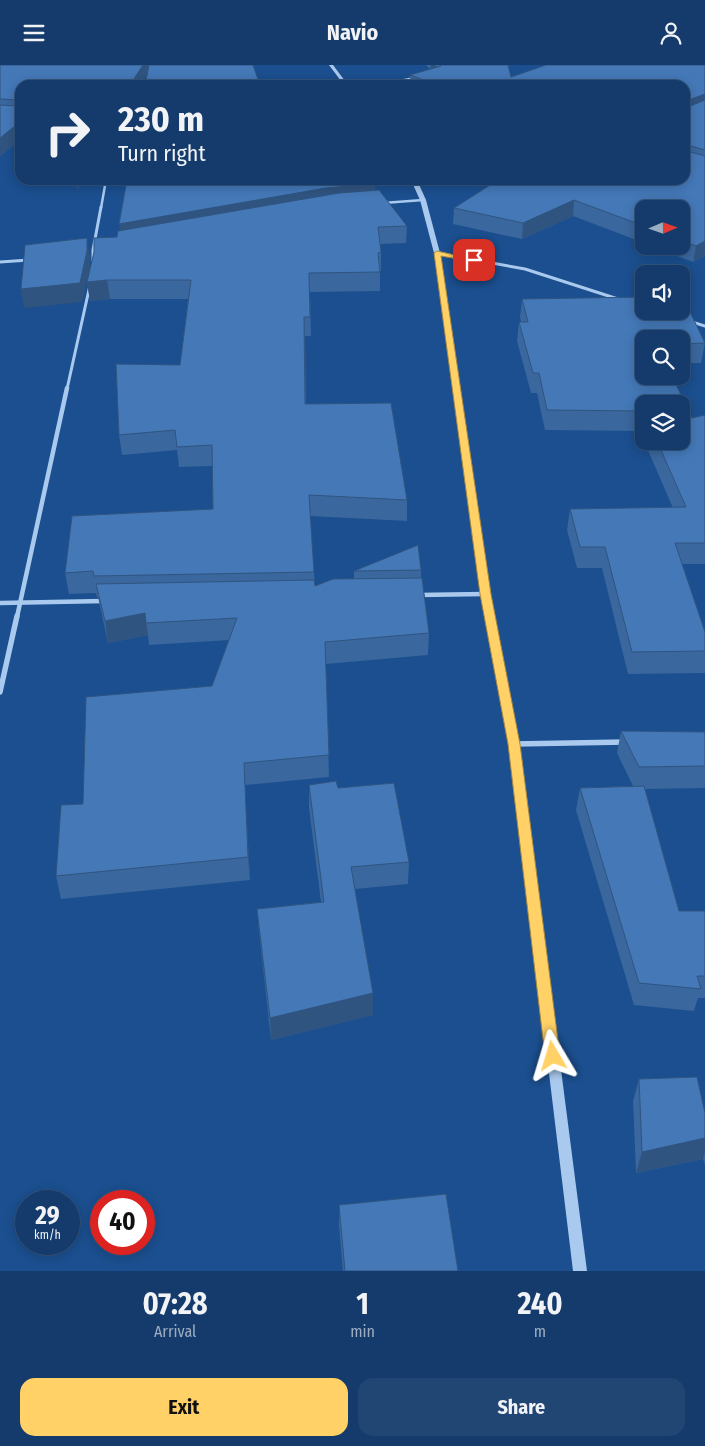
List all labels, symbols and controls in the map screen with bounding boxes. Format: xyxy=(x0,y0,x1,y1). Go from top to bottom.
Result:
icon: menu xyxy=(20,19,48,47)
text: Navio xyxy=(327,19,378,46)
icon: person xyxy=(657,19,685,47)
text: 230 m xyxy=(118,98,204,140)
icon: right xyxy=(35,100,100,165)
text: Turn right xyxy=(118,140,206,167)
north arrow xyxy=(635,200,690,255)
map controls xyxy=(635,200,690,450)
pin xyxy=(453,239,495,281)
icon: arrive xyxy=(460,246,488,274)
button: sound xyxy=(635,265,690,320)
button: search xyxy=(635,330,690,385)
button: layers xyxy=(635,395,690,450)
position arrow xyxy=(526,1029,578,1081)
speed limit sign: 40 xyxy=(90,1190,155,1255)
text: 29 xyxy=(35,1201,60,1231)
text: km/h xyxy=(34,1228,61,1242)
text: 07:28 xyxy=(142,1286,208,1322)
text: 1 xyxy=(356,1286,369,1322)
text: 240 xyxy=(517,1286,563,1322)
text: Arrival xyxy=(154,1322,196,1341)
text: min xyxy=(350,1322,375,1341)
text: m xyxy=(534,1322,546,1341)
button: Exit xyxy=(20,1378,348,1436)
button: Share xyxy=(358,1378,685,1436)

